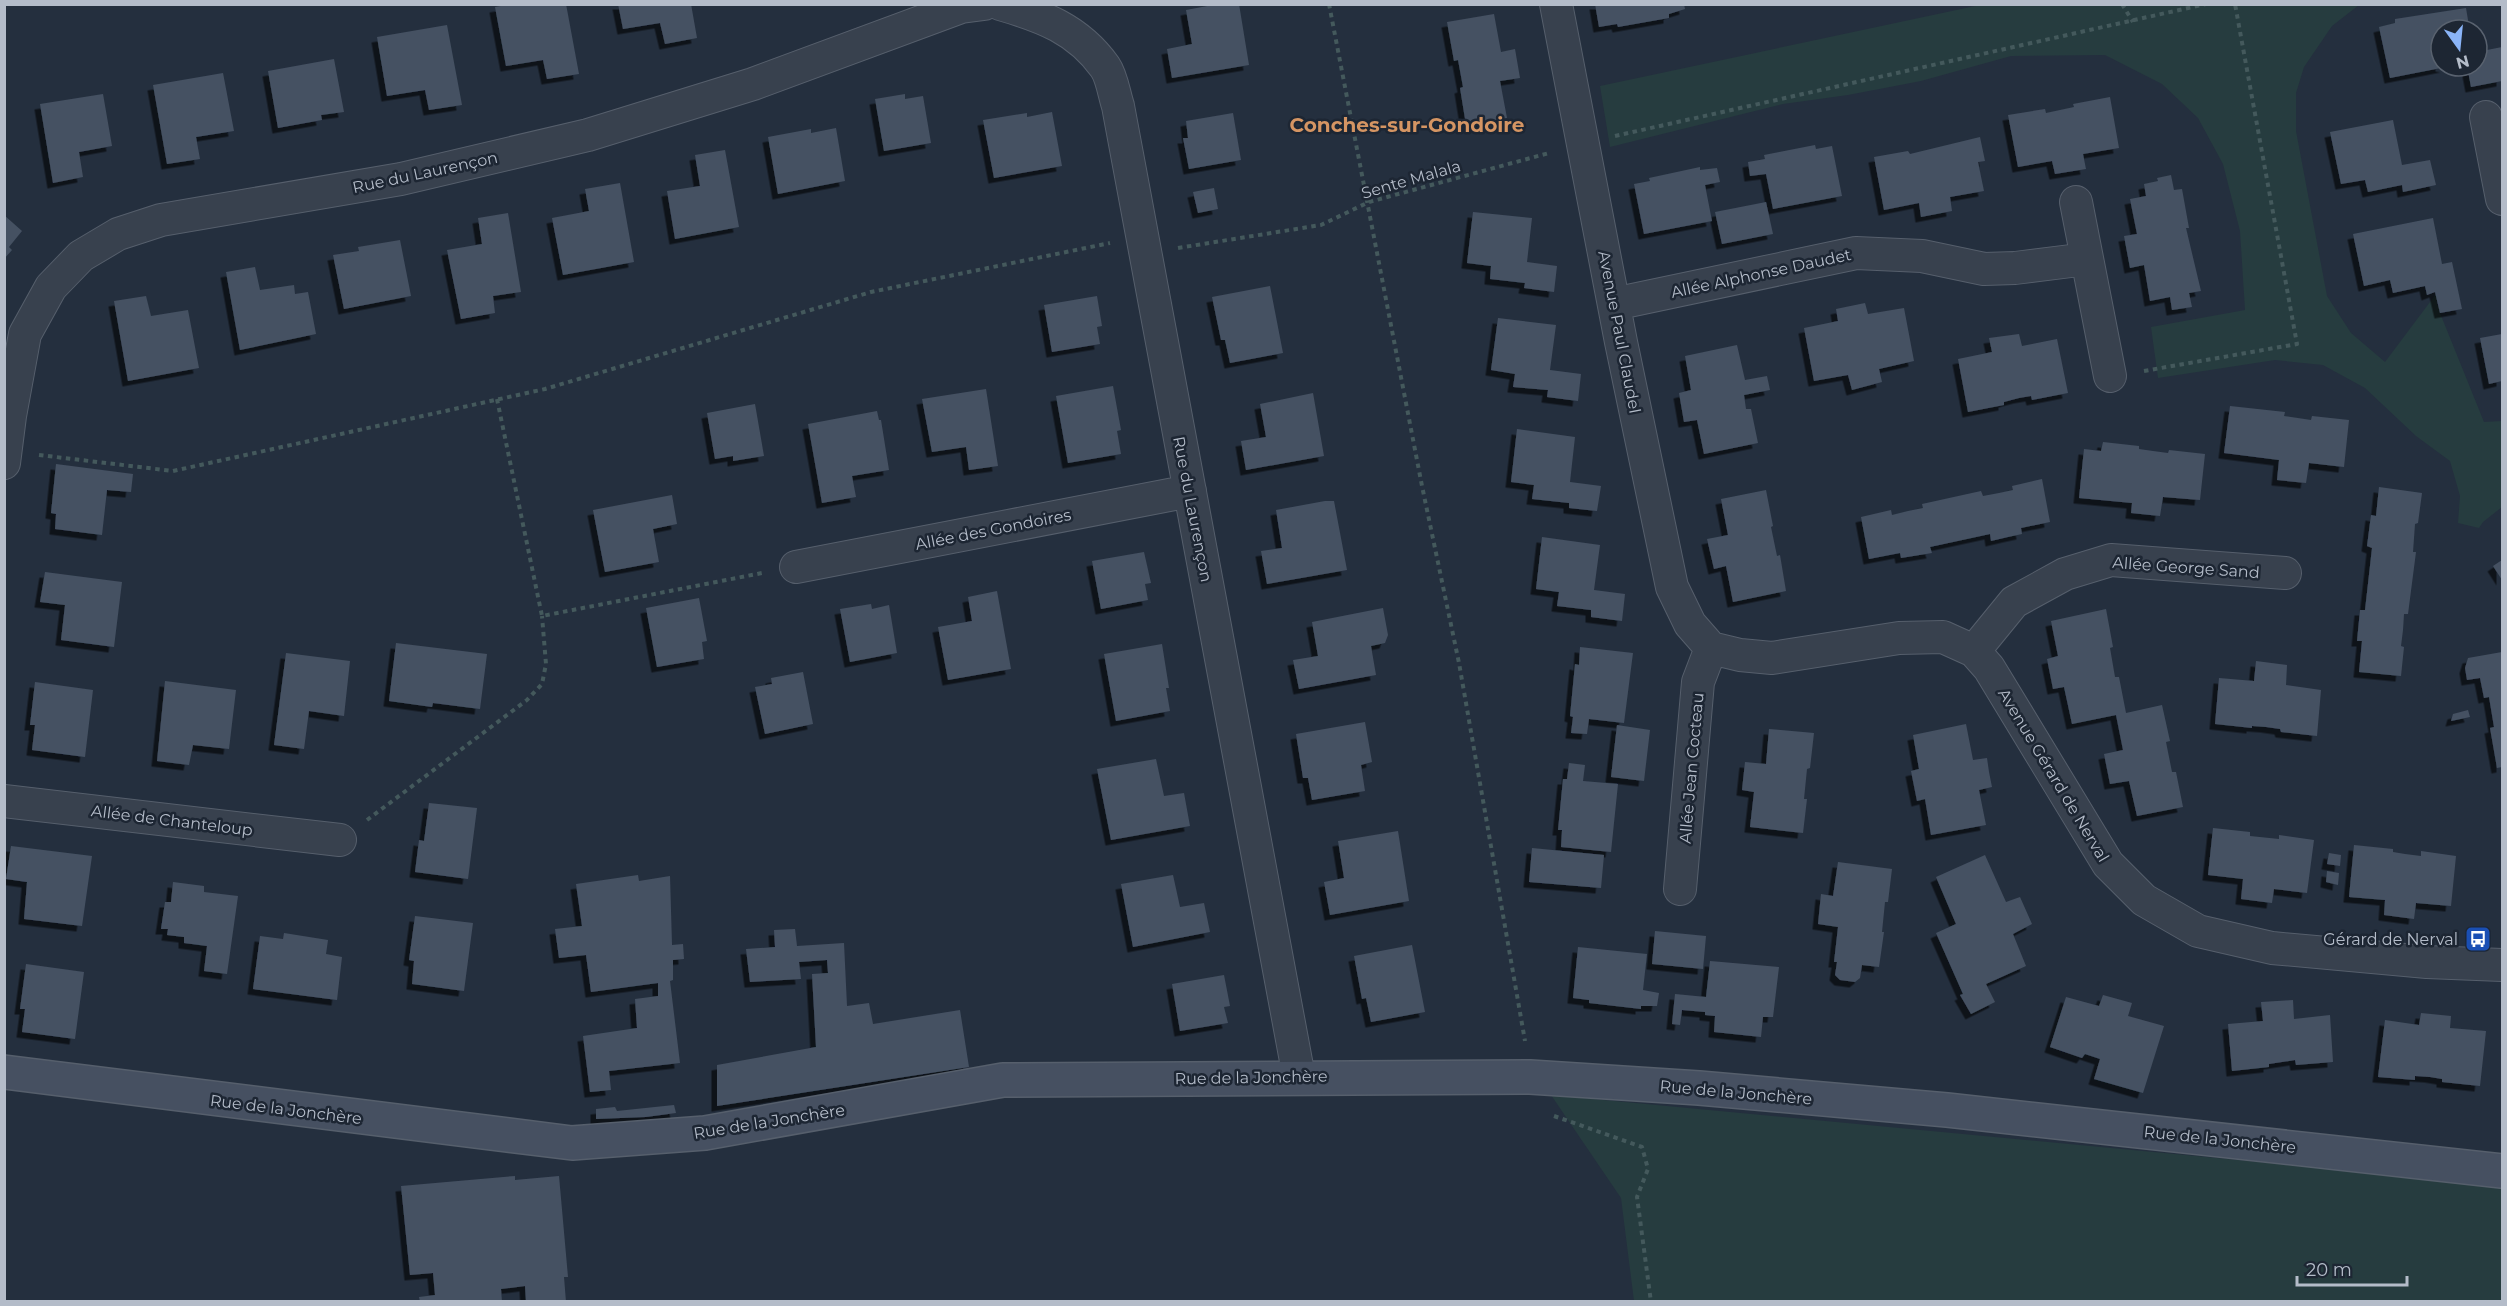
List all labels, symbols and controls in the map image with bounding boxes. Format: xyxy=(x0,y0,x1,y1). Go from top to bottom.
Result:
north arrow xyxy=(2429,18,2489,78)
text: N xyxy=(2454,51,2471,73)
district label: Conches-sur-Gondoire xyxy=(1290,113,1524,137)
street label: Rue du Laurençon xyxy=(351,148,499,197)
street label: Sente Malala xyxy=(1359,156,1463,203)
street label: Allée Alphonse Daudet xyxy=(1669,245,1854,302)
street label: Avenue Paul Claudel xyxy=(1594,249,1645,415)
street label: Rue du Laurençon xyxy=(1169,435,1216,584)
street label: Allée des Gondoires xyxy=(914,505,1073,554)
street label: Allée George Sand xyxy=(2112,553,2260,582)
street label: Avenue Gérard de Nerval xyxy=(1994,685,2113,866)
street label: Allée Jean Cocteau xyxy=(1675,692,1708,844)
street label: Allée de Chanteloup xyxy=(90,801,254,840)
bus stop icon: Gérard de Nerval xyxy=(2463,924,2493,954)
place label: Gérard de Nerval xyxy=(2323,930,2458,949)
street label: Rue de la Jonchère xyxy=(1174,1067,1328,1088)
street label: Rue de la Jonchère xyxy=(1659,1076,1813,1109)
street label: Rue de la Jonchère xyxy=(209,1091,363,1128)
street label: Rue de la Jonchère xyxy=(692,1100,846,1143)
street label: Rue de la Jonchère xyxy=(2143,1122,2297,1157)
scale bar xyxy=(2297,1249,2406,1287)
text: 20 m xyxy=(2306,1259,2352,1281)

